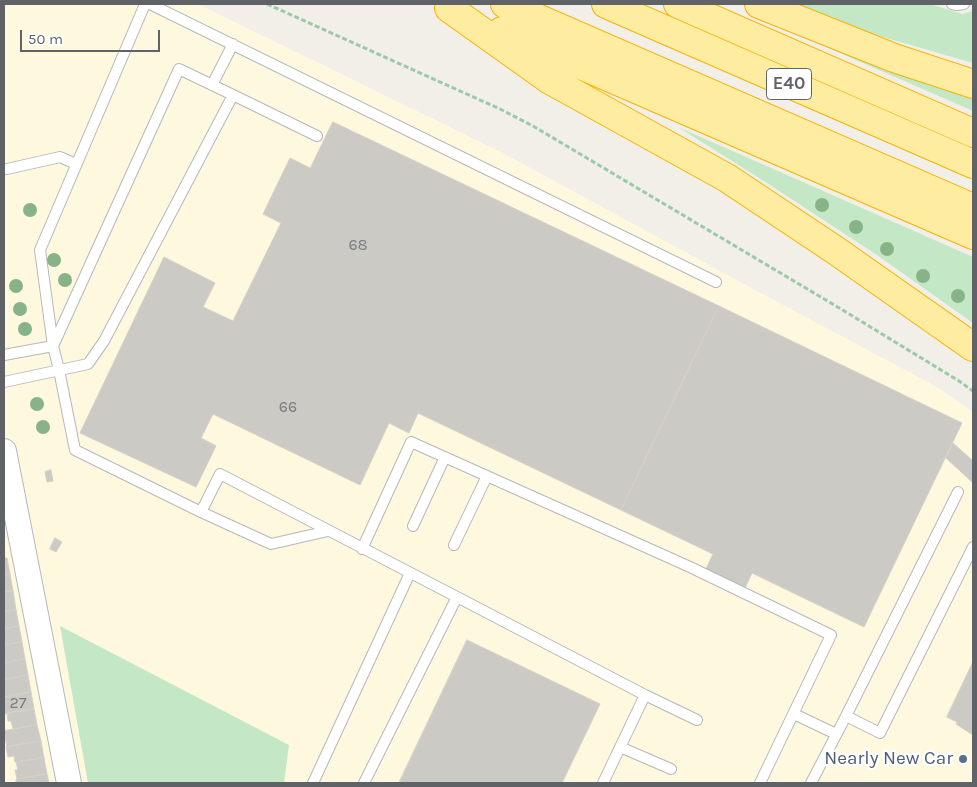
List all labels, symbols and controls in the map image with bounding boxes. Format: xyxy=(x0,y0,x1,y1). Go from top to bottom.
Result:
scale bar xyxy=(22,20,162,52)
text: 50 m xyxy=(28,30,63,48)
road number: E40 xyxy=(766,68,812,100)
house number: 68 xyxy=(349,235,367,255)
house number: 66 xyxy=(279,397,297,417)
house number: 27 xyxy=(10,693,26,713)
place label: Nearly New Car xyxy=(824,748,953,770)
marker: Nearly New Car xyxy=(957,753,969,765)

